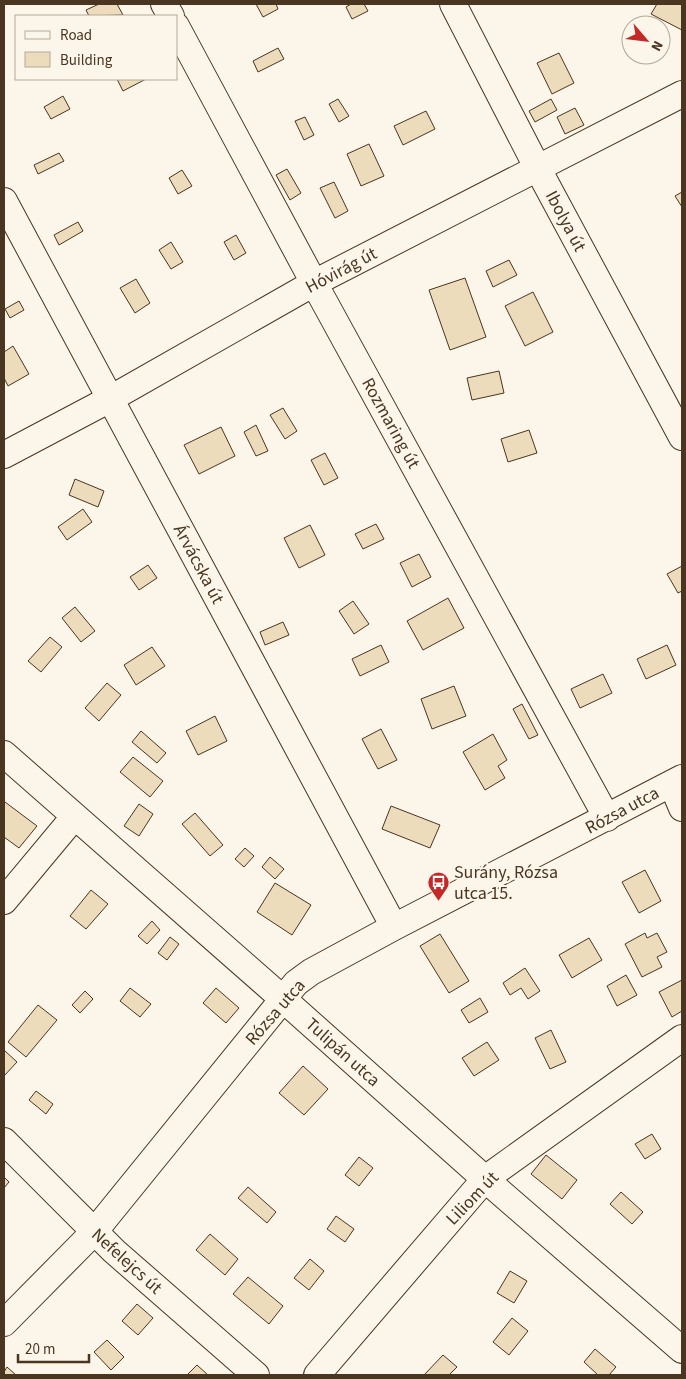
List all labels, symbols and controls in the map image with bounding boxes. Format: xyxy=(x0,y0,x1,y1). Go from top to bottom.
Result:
legend xyxy=(15,15,178,80)
north arrow xyxy=(621,15,671,65)
text: Road xyxy=(60,25,92,46)
text: N xyxy=(646,37,668,54)
text: Building xyxy=(60,50,113,71)
street label: Ibolya út xyxy=(539,186,592,256)
street label: Hóvirág út xyxy=(301,241,381,300)
street label: Rozmaring út xyxy=(355,373,426,473)
street label: Árvácska út xyxy=(167,520,230,608)
street label: Rózsa utca xyxy=(581,781,664,840)
place label: Surány, Rózsa utca 15. xyxy=(454,860,558,906)
bus stop icon: Surány, Rózsa utca 15. xyxy=(426,870,450,901)
street label: Rózsa utca xyxy=(240,974,311,1051)
street label: Tulipán utca xyxy=(300,1012,385,1093)
street label: Liliom út xyxy=(440,1166,504,1231)
street label: Nefelejcs út xyxy=(86,1223,168,1300)
scale bar xyxy=(18,1332,89,1364)
text: 20 m xyxy=(25,1339,55,1360)

